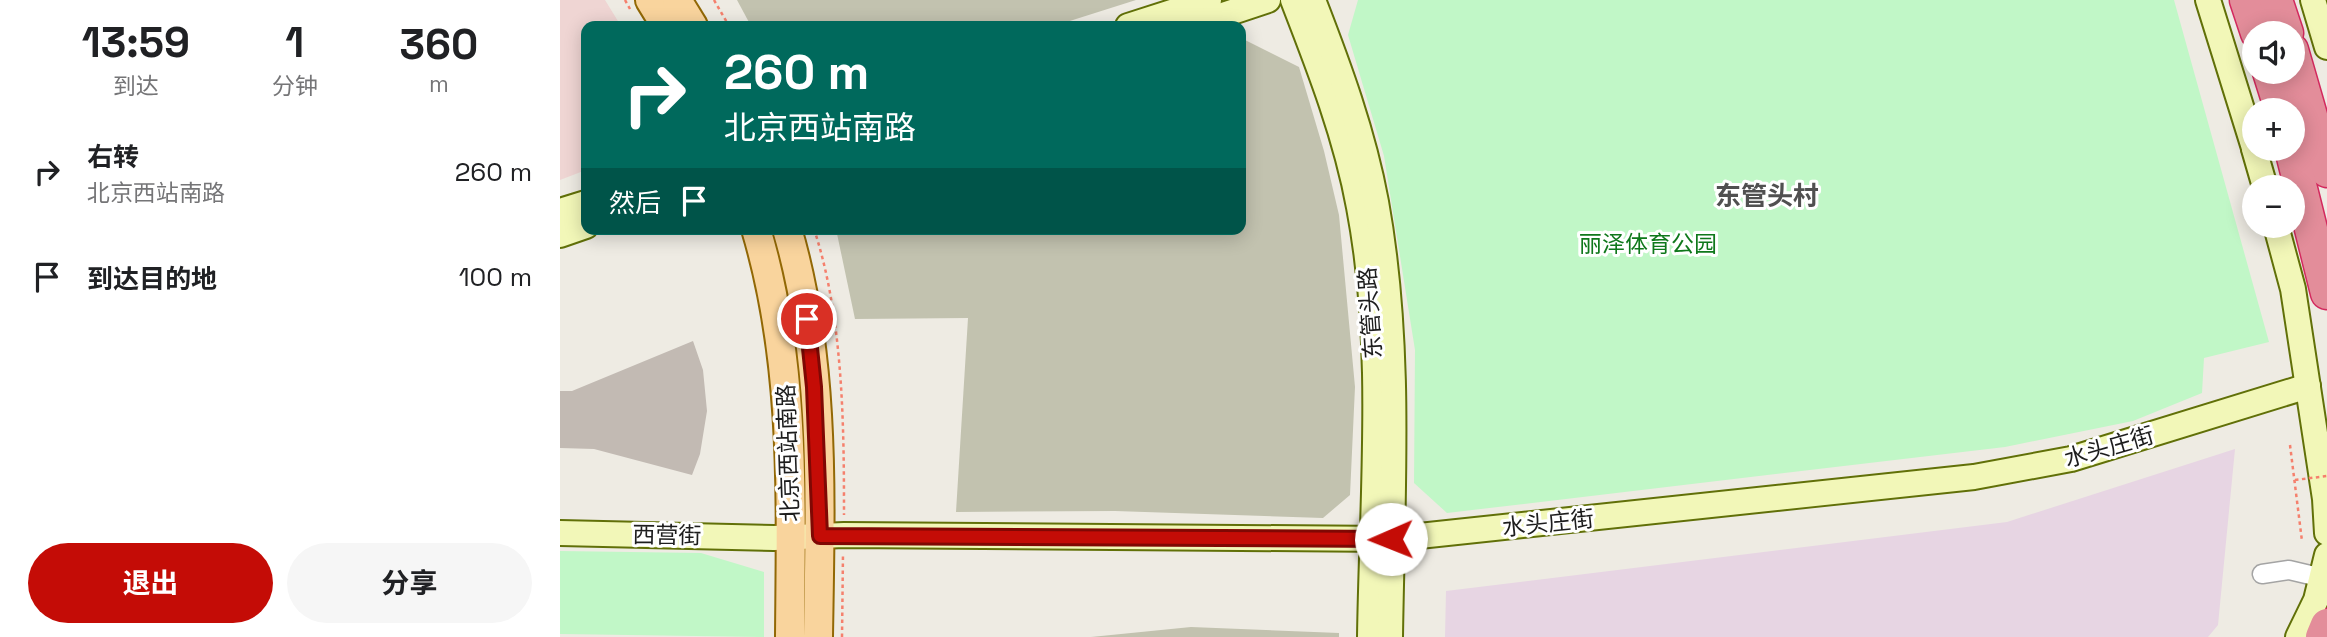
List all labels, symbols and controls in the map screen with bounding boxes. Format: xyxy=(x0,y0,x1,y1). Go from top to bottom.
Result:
text: 13:59 xyxy=(82,16,190,69)
text: 1 xyxy=(285,16,304,69)
text: 360 xyxy=(400,18,478,71)
map controls xyxy=(2242,21,2305,238)
button: sound xyxy=(2242,21,2305,84)
text: 260 m xyxy=(724,41,869,103)
icon: right xyxy=(609,49,700,140)
text: m xyxy=(429,69,449,99)
text: 到达 xyxy=(113,71,159,101)
text: 分钟 xyxy=(272,71,318,101)
button: + xyxy=(2242,98,2305,161)
text: 北京西站南路 xyxy=(724,108,916,148)
text: 右转 xyxy=(87,140,139,174)
icon: right xyxy=(28,153,66,191)
text: 260 m xyxy=(455,155,532,189)
button: − xyxy=(2242,175,2305,238)
text: 北京西站南路 xyxy=(87,178,225,208)
district label: 东管头村 xyxy=(1715,179,1819,213)
icon: arrive xyxy=(675,182,713,220)
text: 然后 xyxy=(609,186,661,220)
park label: 丽泽体育公园 xyxy=(1579,229,1717,259)
icon: arrive xyxy=(28,258,66,296)
text: 100 m xyxy=(459,260,532,294)
text: 到达目的地 xyxy=(87,262,217,296)
street label: 东管头路 xyxy=(1352,266,1388,360)
pin xyxy=(777,289,837,349)
icon: arrive xyxy=(788,300,826,338)
street label: 北京西站南路 xyxy=(771,384,805,522)
street label: 水头庄街 xyxy=(2061,420,2157,474)
position arrow xyxy=(1354,502,1428,576)
street label: 水头庄街 xyxy=(1501,503,1595,543)
street label: 西营街 xyxy=(632,519,702,551)
button: 退出 xyxy=(28,543,273,623)
button: 分享 xyxy=(287,543,532,623)

